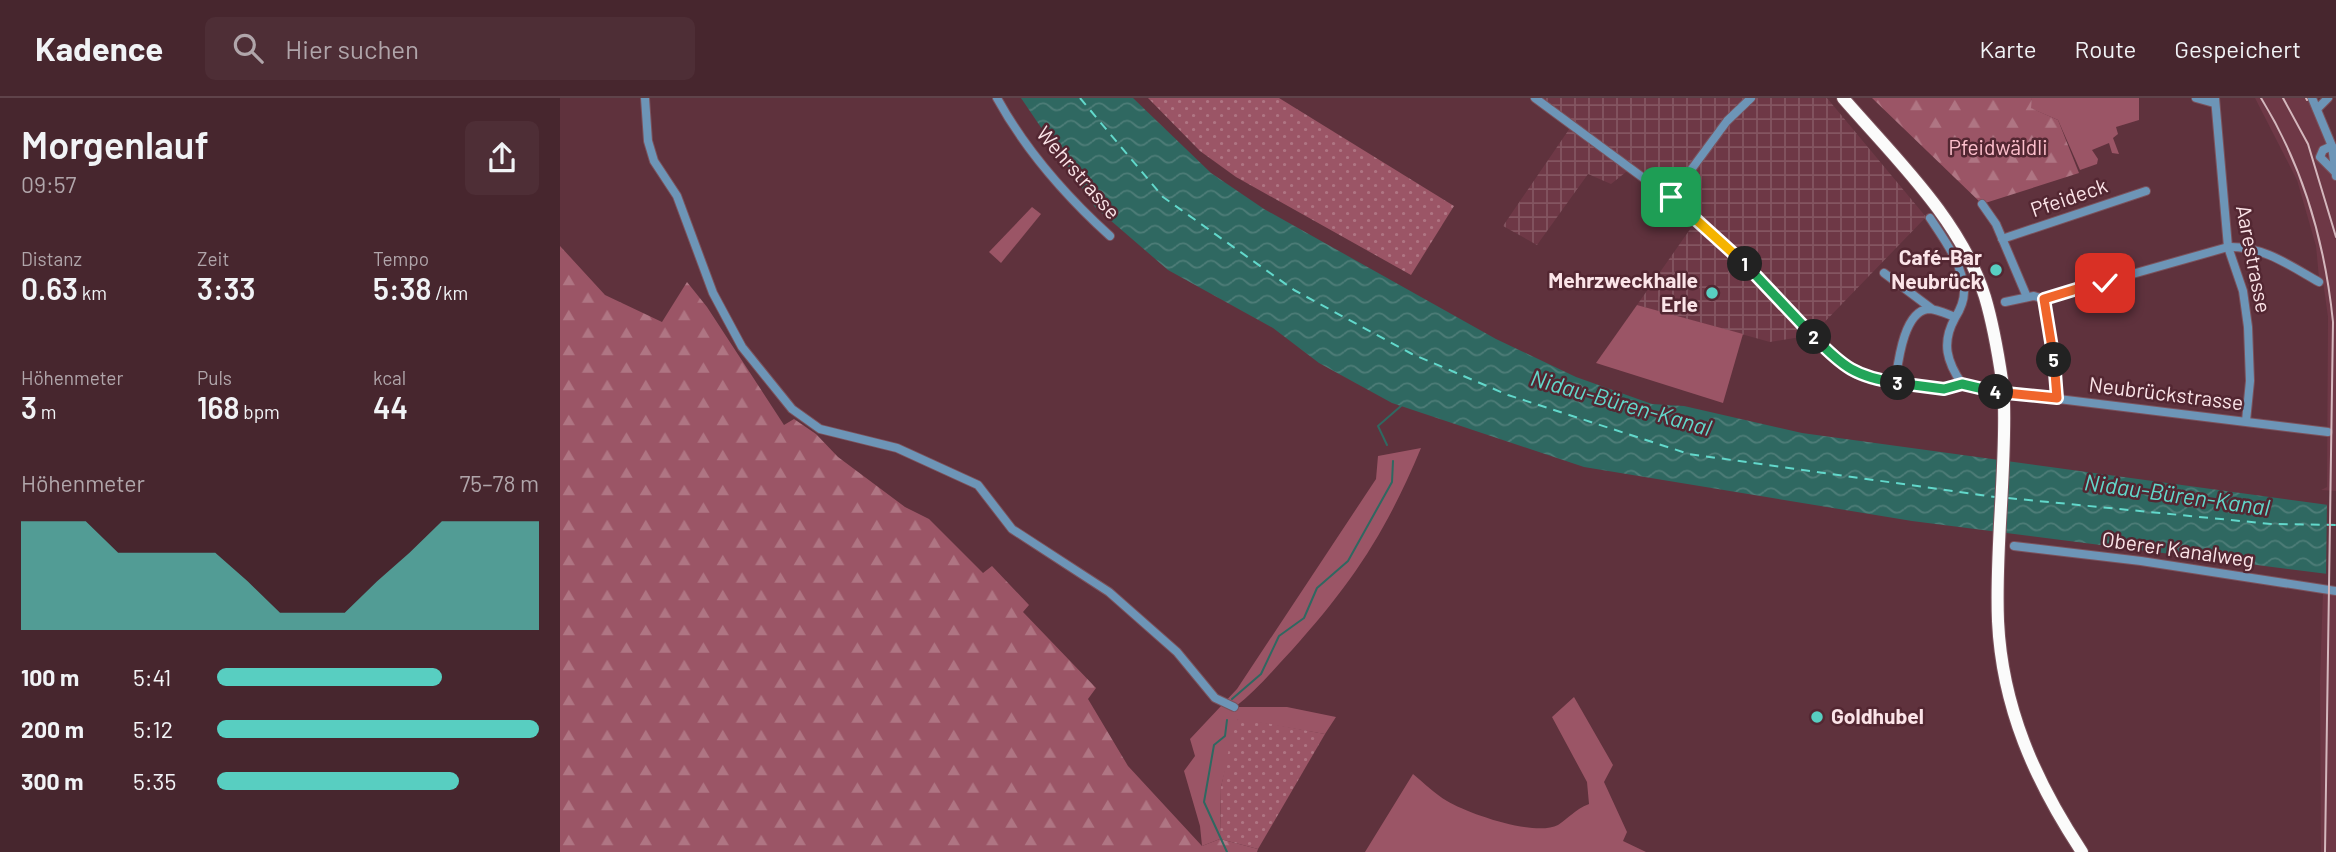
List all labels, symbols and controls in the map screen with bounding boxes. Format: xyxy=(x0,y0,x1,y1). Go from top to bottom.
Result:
search box xyxy=(205,17,695,80)
text: Kadence xyxy=(35,28,163,68)
icon: search xyxy=(229,29,267,67)
text: Hier suchen xyxy=(285,33,419,64)
text: Karte xyxy=(1979,34,2037,63)
text: Route xyxy=(2075,34,2136,63)
text: Gespeichert xyxy=(2174,34,2301,63)
text: Morgenlauf xyxy=(21,121,209,167)
button: share xyxy=(465,121,539,195)
street label: Wehrstrasse xyxy=(1032,121,1126,223)
park label: Pfeidwäldli xyxy=(1948,134,2048,159)
pin xyxy=(1641,167,1701,227)
text: 09:57 xyxy=(21,170,76,198)
street label: Pfeideck xyxy=(2027,172,2110,221)
icon: arrive xyxy=(1652,178,1690,216)
street label: Aarestrasse xyxy=(2232,203,2277,315)
place label: Café-Bar Neubrück xyxy=(1891,244,1982,293)
pin: 1 xyxy=(1728,246,1762,282)
text: Distanz xyxy=(21,247,82,270)
text: Zeit xyxy=(197,247,229,270)
text: Tempo xyxy=(373,247,429,270)
text: 1 xyxy=(1741,252,1748,275)
pin xyxy=(2075,253,2135,313)
marker: Café-Bar Neubrück xyxy=(1988,262,2004,278)
icon: check xyxy=(2086,264,2124,302)
place label: Mehrzweckhalle Erle xyxy=(1548,267,1698,316)
text: 0.63 xyxy=(21,270,78,306)
text: 3:33 xyxy=(197,270,255,306)
text: 5:38 xyxy=(373,270,431,306)
text: km xyxy=(78,281,107,304)
text: /km xyxy=(431,281,468,304)
marker: Mehrzweckhalle Erle xyxy=(1704,285,1720,301)
pin: 2 xyxy=(1796,320,1832,354)
text: 2 xyxy=(1808,325,1819,348)
pin: 5 xyxy=(2036,342,2072,378)
text: 5 xyxy=(2048,348,2059,371)
water label: Nidau-Büren-Kanal xyxy=(1528,363,1715,441)
text: Höhenmeter xyxy=(21,366,123,389)
text: Puls xyxy=(197,366,232,389)
text: kcal xyxy=(373,366,406,389)
pin: 3 xyxy=(1880,366,1916,400)
text: 3 xyxy=(1892,371,1903,394)
street label: Neubrückstrasse xyxy=(2087,371,2245,414)
pin: 4 xyxy=(1978,374,2014,410)
text: 4 xyxy=(1990,380,2001,403)
text: 3 xyxy=(21,389,37,425)
text: 168 xyxy=(197,389,239,425)
text: 44 xyxy=(373,389,408,425)
text: m xyxy=(37,400,56,423)
text: bpm xyxy=(239,400,280,423)
water label: Nidau-Büren-Kanal xyxy=(2083,467,2272,521)
text: Höhenmeter xyxy=(21,469,145,497)
text: 75–78 m xyxy=(459,469,539,497)
street label: Oberer Kanalweg xyxy=(2100,525,2256,572)
text: 100 m xyxy=(21,663,79,691)
text: 5:41 xyxy=(133,663,171,691)
place label: Goldhubel xyxy=(1831,703,1924,728)
marker: Goldhubel xyxy=(1809,709,1825,725)
text: 200 m xyxy=(21,715,84,743)
text: 5:12 xyxy=(133,715,173,743)
text: 300 m xyxy=(21,767,83,795)
text: 5:35 xyxy=(133,767,176,795)

